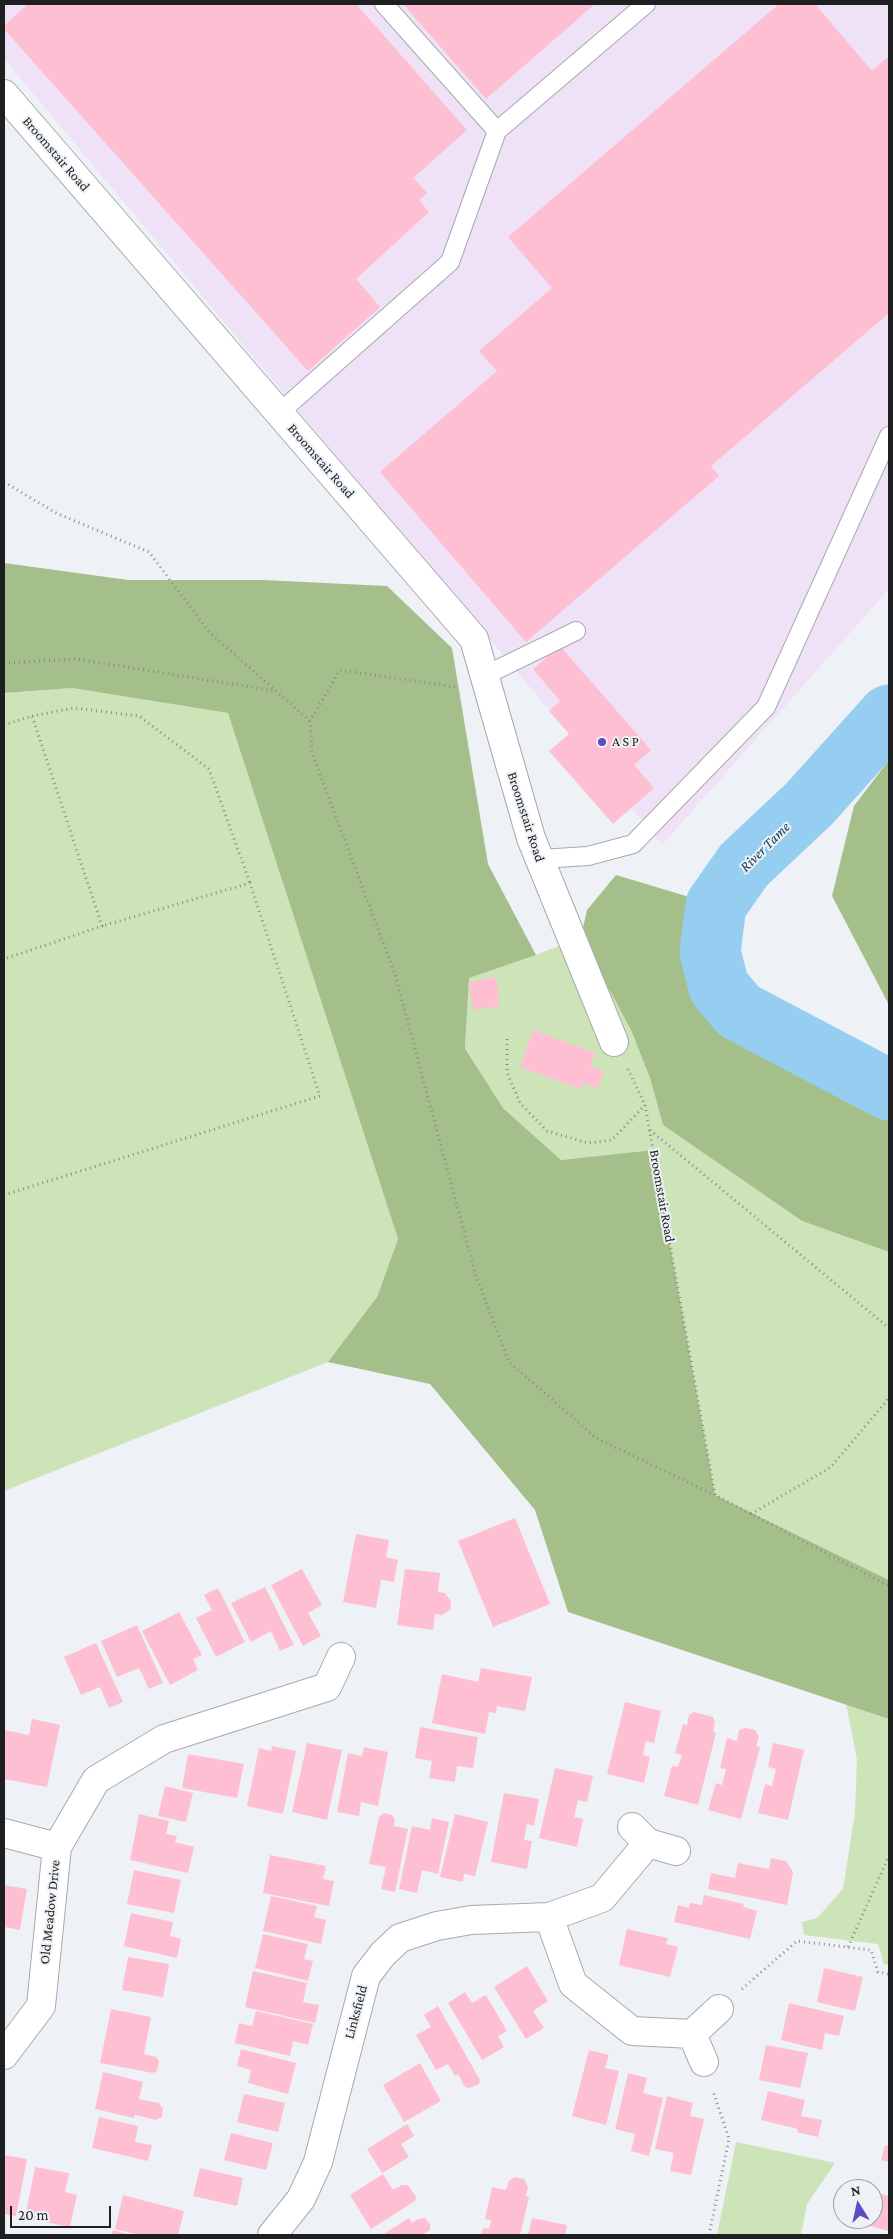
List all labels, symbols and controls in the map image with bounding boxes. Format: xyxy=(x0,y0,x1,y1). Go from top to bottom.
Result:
street label: Broomstair Road xyxy=(19,113,93,195)
street label: Broomstair Road xyxy=(284,420,358,502)
place label: A S P xyxy=(612,734,639,750)
marker: A S P xyxy=(596,736,608,748)
street label: Broomstair Road xyxy=(504,770,548,864)
water label: River Tame xyxy=(736,818,794,876)
street label: Broomstair Road xyxy=(646,1148,678,1244)
street label: Old Meadow Drive xyxy=(36,1859,64,1965)
street label: Linksfield xyxy=(341,1983,371,2041)
north arrow xyxy=(833,2179,883,2229)
text: N xyxy=(849,2182,862,2199)
scale bar xyxy=(12,2196,114,2228)
text: 20 m xyxy=(18,2207,49,2223)

